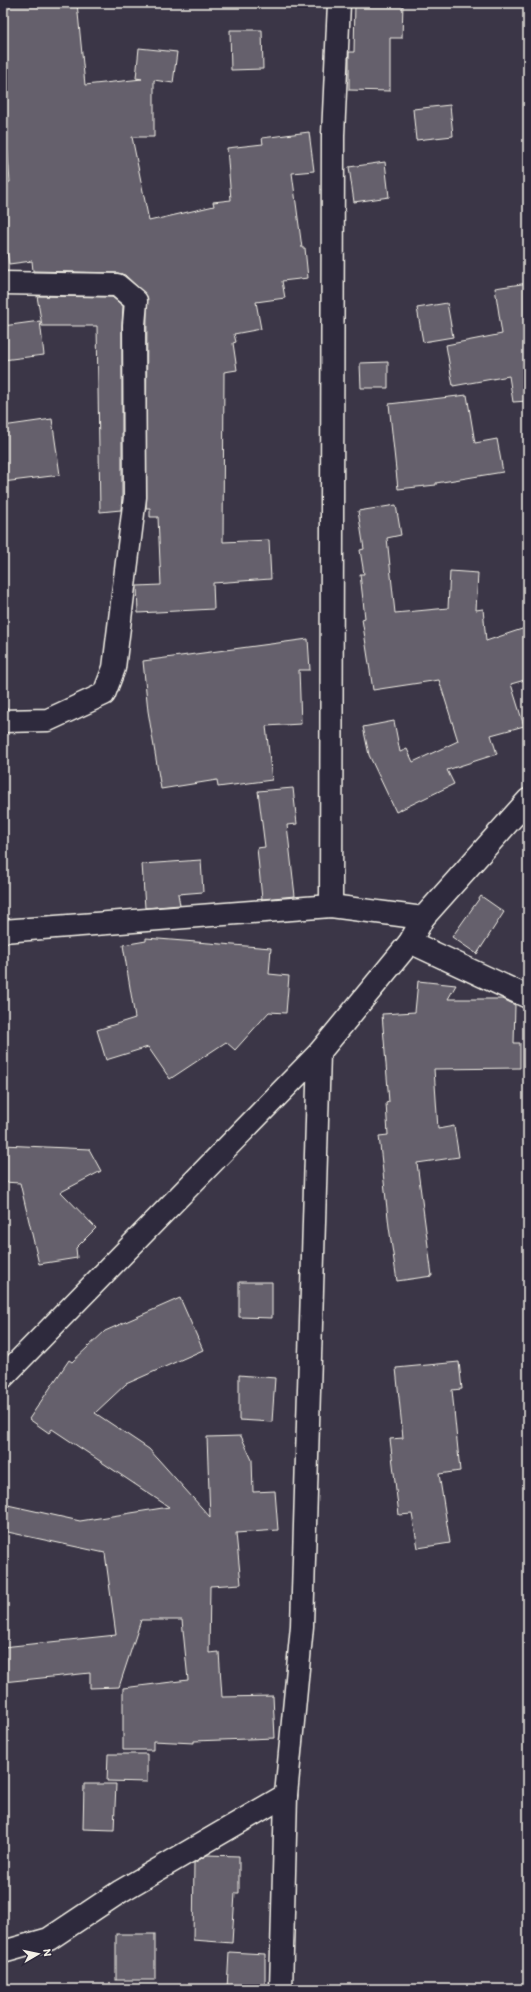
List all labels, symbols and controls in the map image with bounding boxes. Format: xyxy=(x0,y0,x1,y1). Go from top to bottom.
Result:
north arrow xyxy=(18,1934,58,1974)
text: N xyxy=(40,1948,54,1957)

